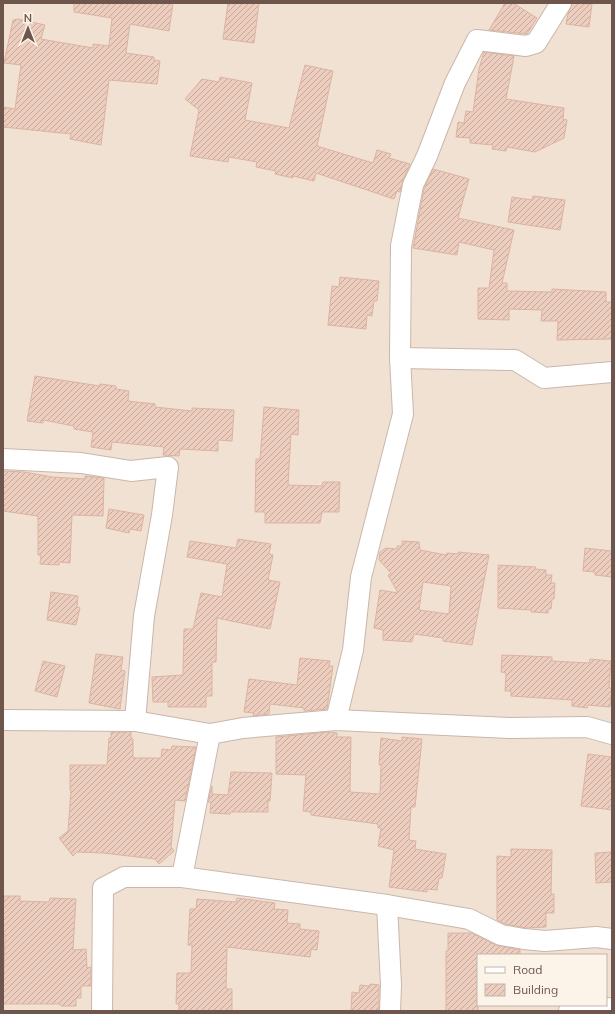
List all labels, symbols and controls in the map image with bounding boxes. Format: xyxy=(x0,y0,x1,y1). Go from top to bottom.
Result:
north arrow xyxy=(8,8,48,48)
text: N xyxy=(24,11,32,25)
legend xyxy=(477,954,607,1006)
text: Road xyxy=(513,962,542,977)
text: Building xyxy=(513,982,558,997)

